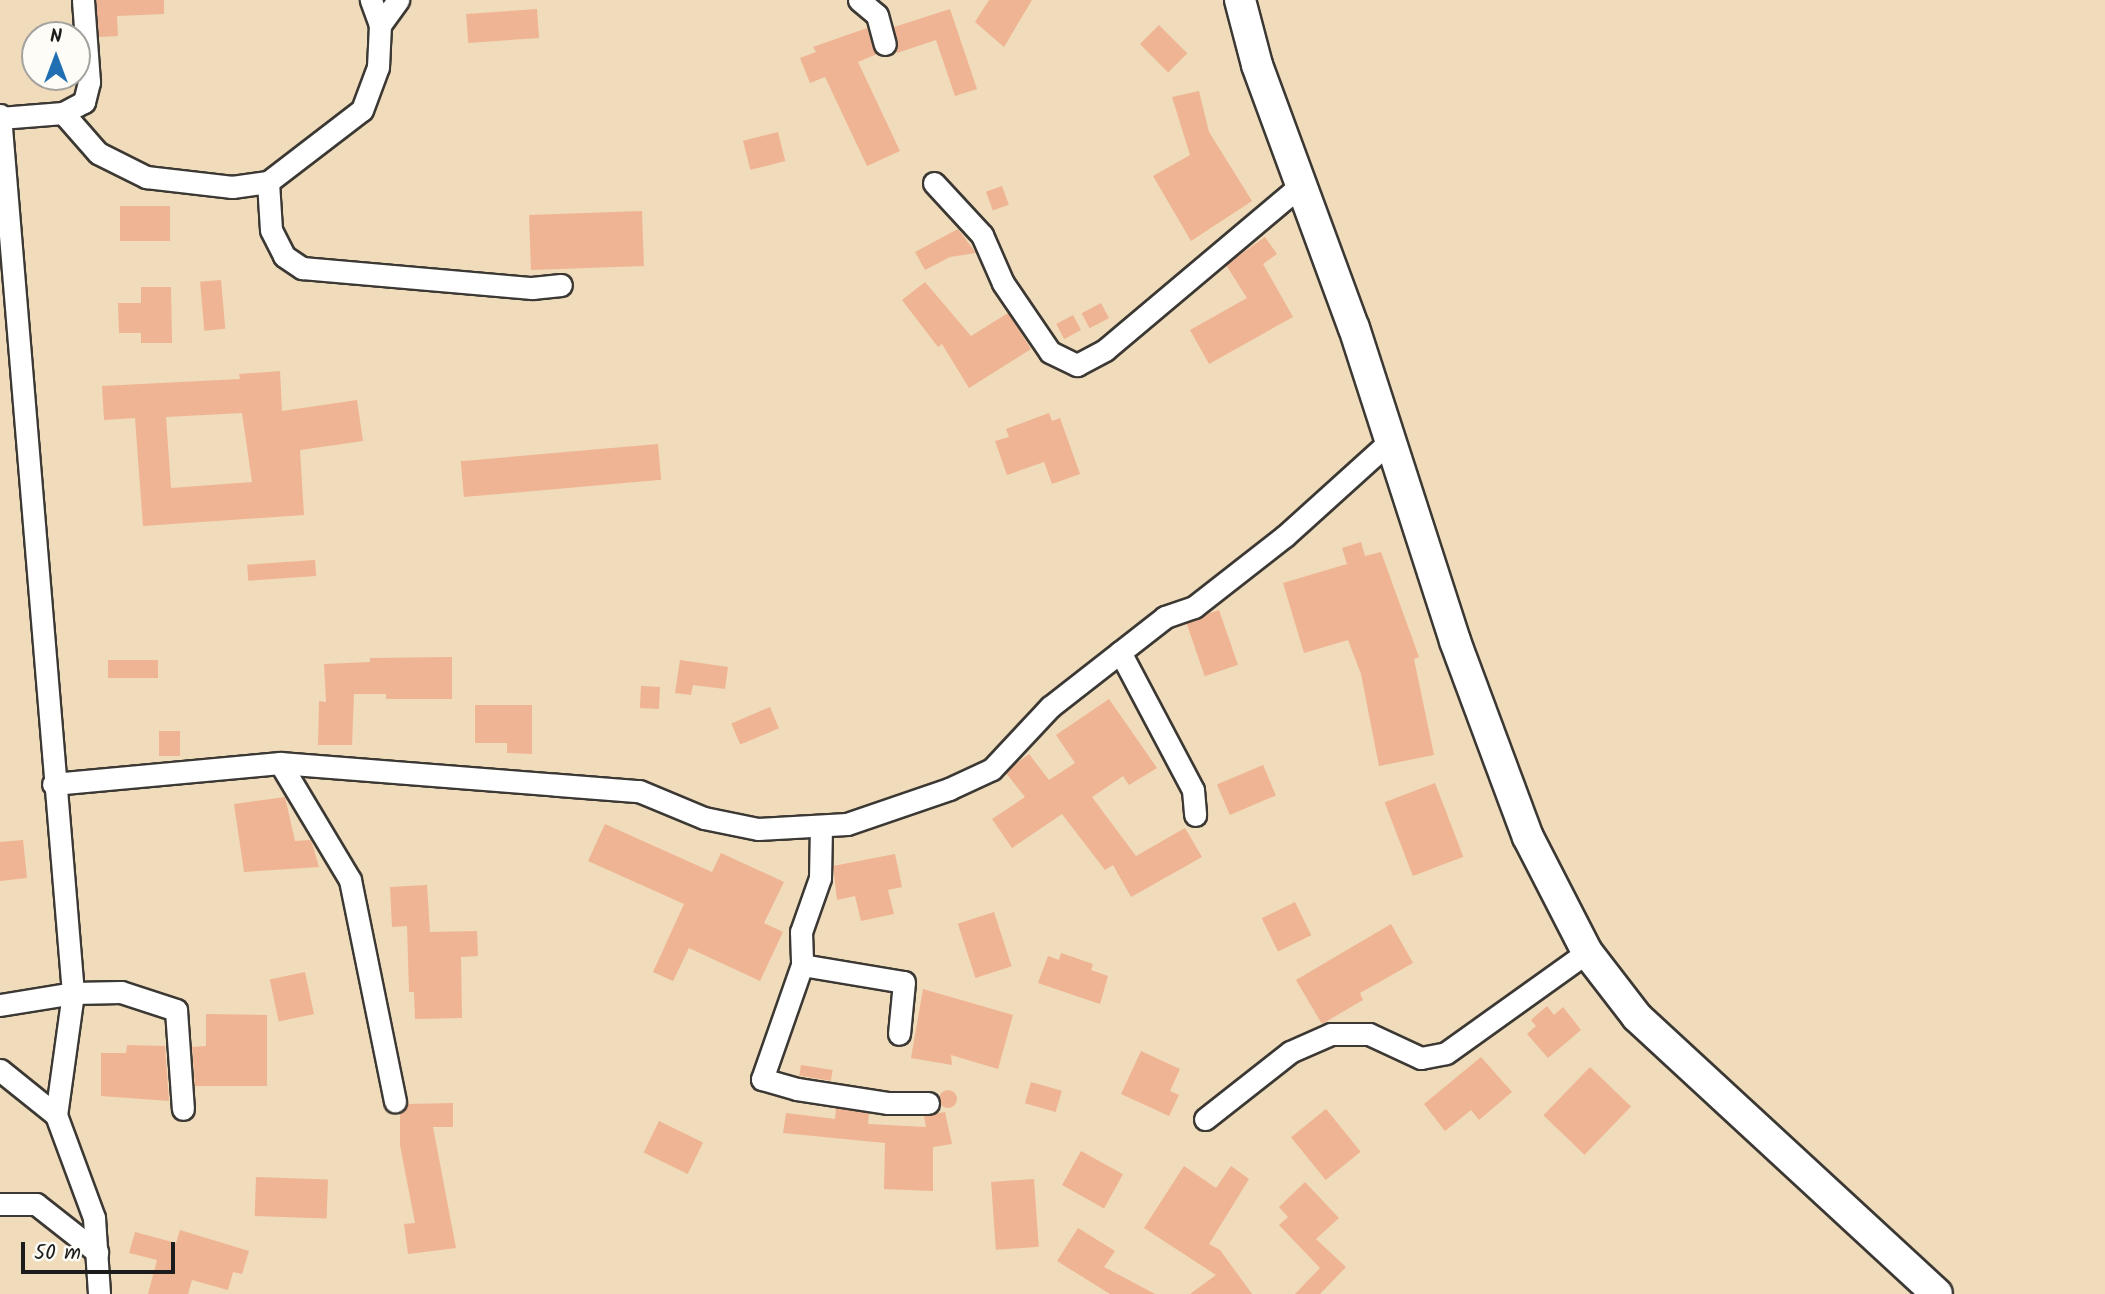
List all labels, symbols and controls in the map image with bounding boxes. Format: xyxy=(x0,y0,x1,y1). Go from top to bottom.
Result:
north arrow xyxy=(21,21,91,91)
text: N xyxy=(50,22,62,52)
scale bar xyxy=(24,1228,178,1272)
text: 50 m xyxy=(34,1237,81,1270)

